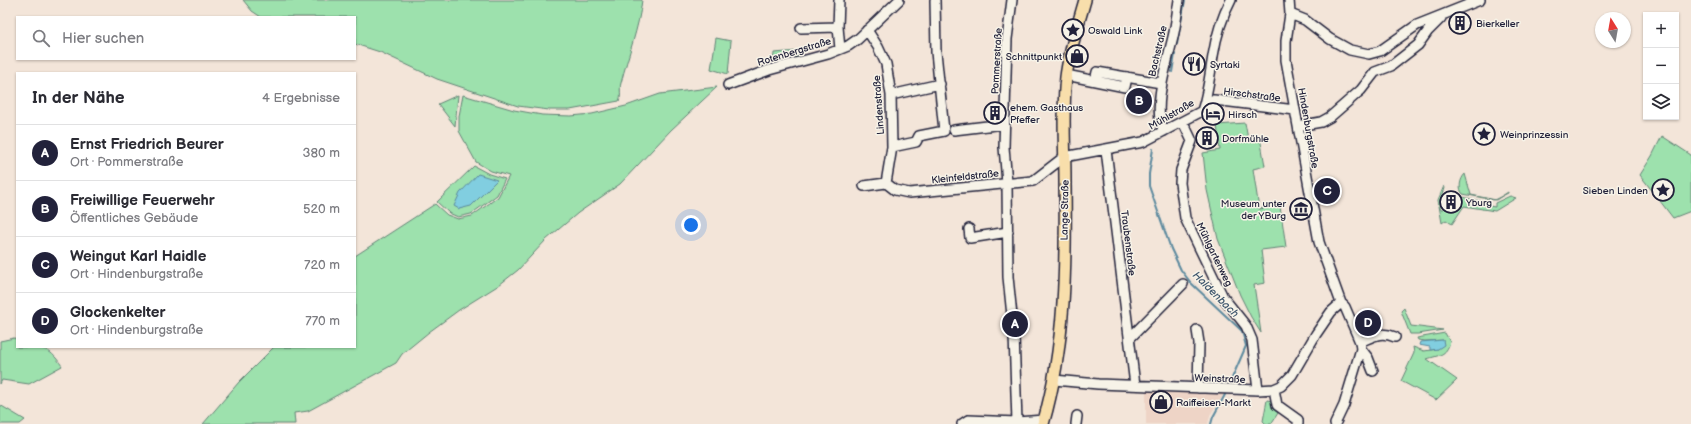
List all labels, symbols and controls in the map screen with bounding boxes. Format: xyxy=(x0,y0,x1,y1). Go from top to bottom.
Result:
building icon: Bierkeller xyxy=(1447,10,1473,36)
north arrow xyxy=(1595,12,1631,48)
map controls xyxy=(1643,12,1679,120)
button: + xyxy=(1643,12,1679,48)
search box xyxy=(16,16,356,60)
place icon: Oswald Link xyxy=(1060,17,1086,43)
place label: Bierkeller xyxy=(1476,18,1520,30)
street label: Bachstraße xyxy=(1146,24,1170,78)
place label: Oswald Link xyxy=(1088,25,1142,37)
icon: search xyxy=(30,27,52,49)
street label: Pommerstraße xyxy=(989,28,1005,94)
text: Hier suchen xyxy=(62,29,144,48)
street label: Rotenbergstraße xyxy=(756,35,833,69)
shop icon: Schnittpunkt xyxy=(1064,43,1090,69)
button: − xyxy=(1643,48,1679,84)
place label: Schnittpunkt xyxy=(1006,51,1062,63)
restaurant icon: Syrtaki xyxy=(1181,51,1207,77)
place label: Syrtaki xyxy=(1210,59,1240,71)
street label: Lindenstraße xyxy=(871,75,887,135)
button: layers xyxy=(1643,84,1679,120)
pin: B xyxy=(1126,86,1152,116)
street label: Hirschstraße xyxy=(1223,86,1281,104)
street label: Hindenburgstraße xyxy=(1295,87,1321,169)
text: In der Nähe xyxy=(32,88,125,108)
text: 4 Ergebnisse xyxy=(262,90,340,106)
street label: Mühlstraße xyxy=(1147,97,1196,133)
building icon: ehem. Gasthaus Pfeffer xyxy=(982,100,1008,126)
hotel icon: Hirsch xyxy=(1200,101,1226,127)
place label: ehem. Gasthaus Pfeffer xyxy=(1010,102,1083,126)
place label: Hirsch xyxy=(1228,109,1258,121)
place icon: Weinprinzessin xyxy=(1471,121,1497,147)
building icon: Dorfmühle xyxy=(1194,125,1220,151)
place label: Weinprinzessin xyxy=(1500,129,1569,141)
place label: Dorfmühle xyxy=(1222,133,1269,145)
text: Ernst Friedrich Beurer xyxy=(70,135,224,154)
text: A xyxy=(41,145,49,161)
text: 380 m xyxy=(303,145,340,161)
text: Ort · Pommerstraße xyxy=(70,154,183,170)
street label: Kleinfeldstraße xyxy=(931,167,999,187)
pin: C xyxy=(1314,176,1340,206)
place icon: Sieben Linden xyxy=(1650,177,1676,203)
street label: Lange Straße xyxy=(1058,180,1072,240)
place label: Sieben Linden xyxy=(1583,185,1648,197)
building icon: Yburg xyxy=(1438,189,1464,215)
text: Freiwillige Feuerwehr xyxy=(70,191,215,210)
museum icon: Museum unter der YBurg xyxy=(1288,196,1314,222)
place label: Yburg xyxy=(1465,197,1492,209)
place label: Museum unter der YBurg xyxy=(1221,198,1286,222)
text: B xyxy=(40,201,50,217)
text: 520 m xyxy=(303,201,340,217)
text: Öffentliches Gebäude xyxy=(70,210,198,226)
street label: Traubenstraße xyxy=(1118,210,1138,277)
your location xyxy=(681,215,701,235)
street label: Mühlgartenweg xyxy=(1193,220,1235,289)
text: Weingut Karl Haidle xyxy=(70,247,206,266)
text: C xyxy=(40,257,50,273)
text: 720 m xyxy=(304,257,340,273)
text: Ort · Hindenburgstraße xyxy=(70,266,203,282)
water label: Haldenbach xyxy=(1190,269,1241,320)
text: Glockenkelter xyxy=(70,303,165,322)
pin: D xyxy=(1355,308,1381,338)
pin: A xyxy=(1002,309,1028,339)
text: D xyxy=(40,313,50,329)
text: 770 m xyxy=(305,313,340,329)
text: Ort · Hindenburgstraße xyxy=(70,322,203,338)
street label: Weinstraße xyxy=(1194,372,1246,386)
shop icon: Raiffeisen-Markt xyxy=(1148,389,1174,415)
place label: Raiffeisen-Markt xyxy=(1176,397,1251,409)

